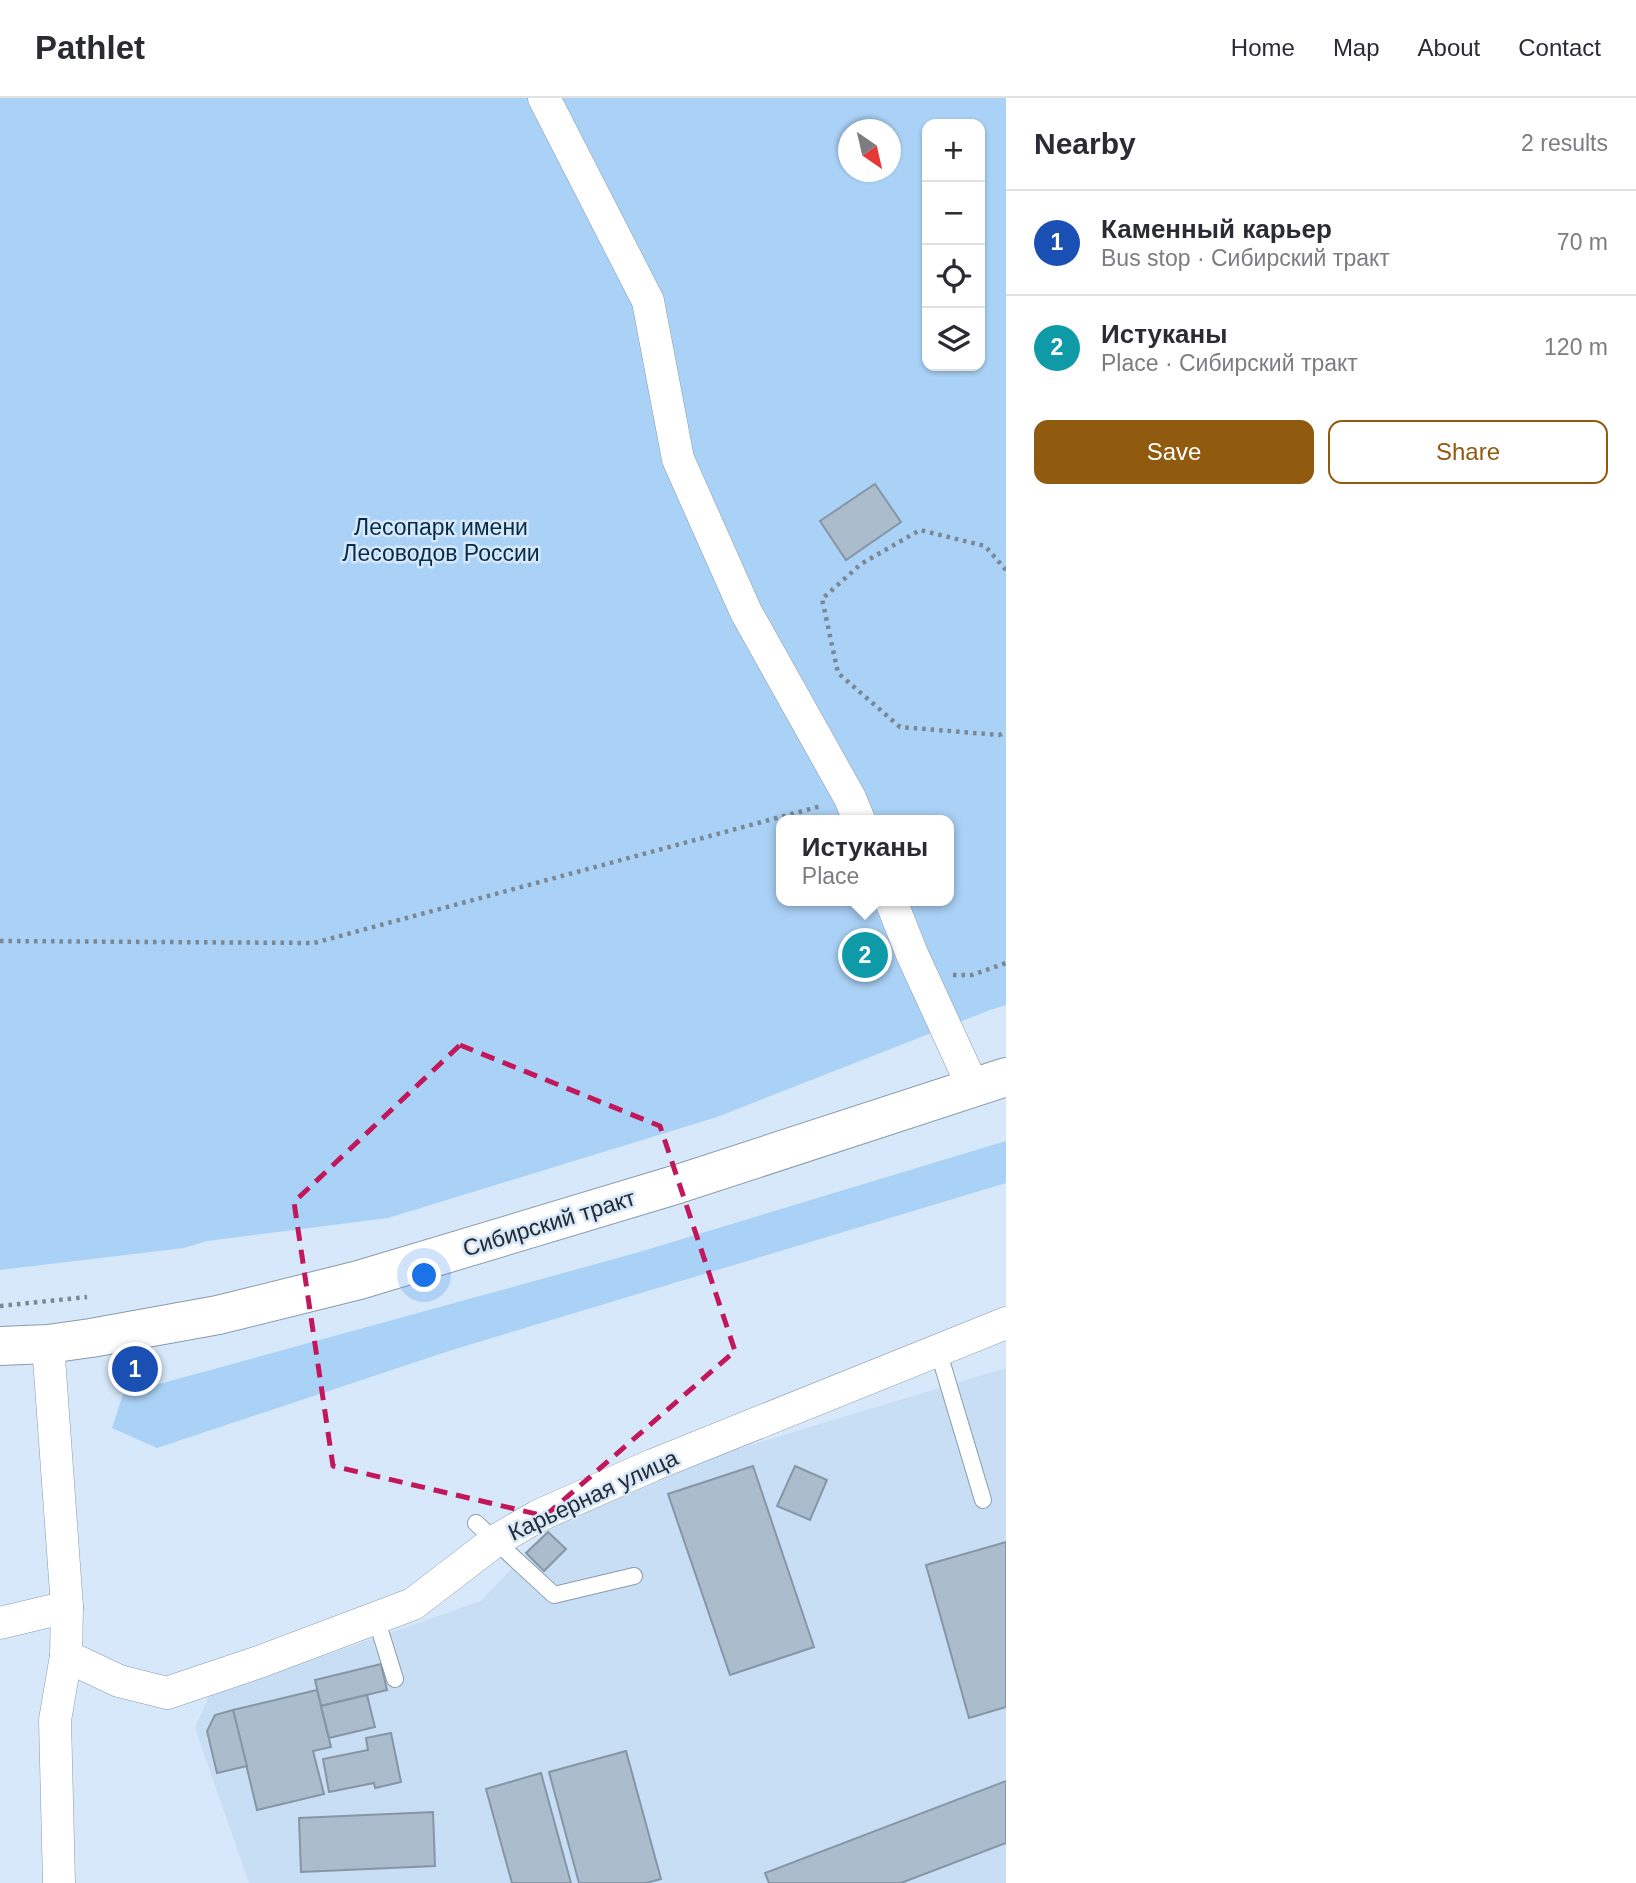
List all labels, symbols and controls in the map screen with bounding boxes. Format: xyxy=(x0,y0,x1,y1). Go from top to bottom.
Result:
text: Pathlet xyxy=(35,29,145,66)
text: Home xyxy=(1231,34,1295,61)
text: Map xyxy=(1333,34,1380,61)
text: About xyxy=(1418,34,1480,61)
text: Contact xyxy=(1518,34,1601,61)
north arrow xyxy=(838,119,901,182)
map controls xyxy=(922,119,985,371)
button: + xyxy=(922,119,985,182)
text: Nearby xyxy=(1034,127,1136,160)
text: 2 results xyxy=(1521,130,1608,156)
button: − xyxy=(922,182,985,245)
text: Каменный карьер xyxy=(1101,214,1332,244)
text: 1 xyxy=(1051,229,1063,255)
text: 70 m xyxy=(1557,229,1608,255)
button: locate xyxy=(922,245,985,308)
text: Bus stop · Сибирский тракт xyxy=(1101,245,1390,271)
button: layers xyxy=(922,308,985,371)
text: Истуканы xyxy=(1101,319,1227,349)
text: 2 xyxy=(1051,334,1063,360)
text: 120 m xyxy=(1544,334,1608,360)
text: Place · Сибирский тракт xyxy=(1101,350,1358,376)
button: Save xyxy=(1034,420,1314,484)
button: Share xyxy=(1328,420,1608,484)
park label: Лесопарк имени Лесоводов России xyxy=(342,514,540,566)
popup xyxy=(776,815,954,906)
text: Истуканы xyxy=(802,832,928,862)
text: Place xyxy=(802,863,859,889)
pin: 2 xyxy=(842,929,888,981)
street label: Сибирский тракт xyxy=(460,1184,639,1262)
your location xyxy=(407,1258,441,1292)
pin: 1 xyxy=(112,1343,158,1395)
street label: Карьерная улица xyxy=(504,1444,682,1546)

